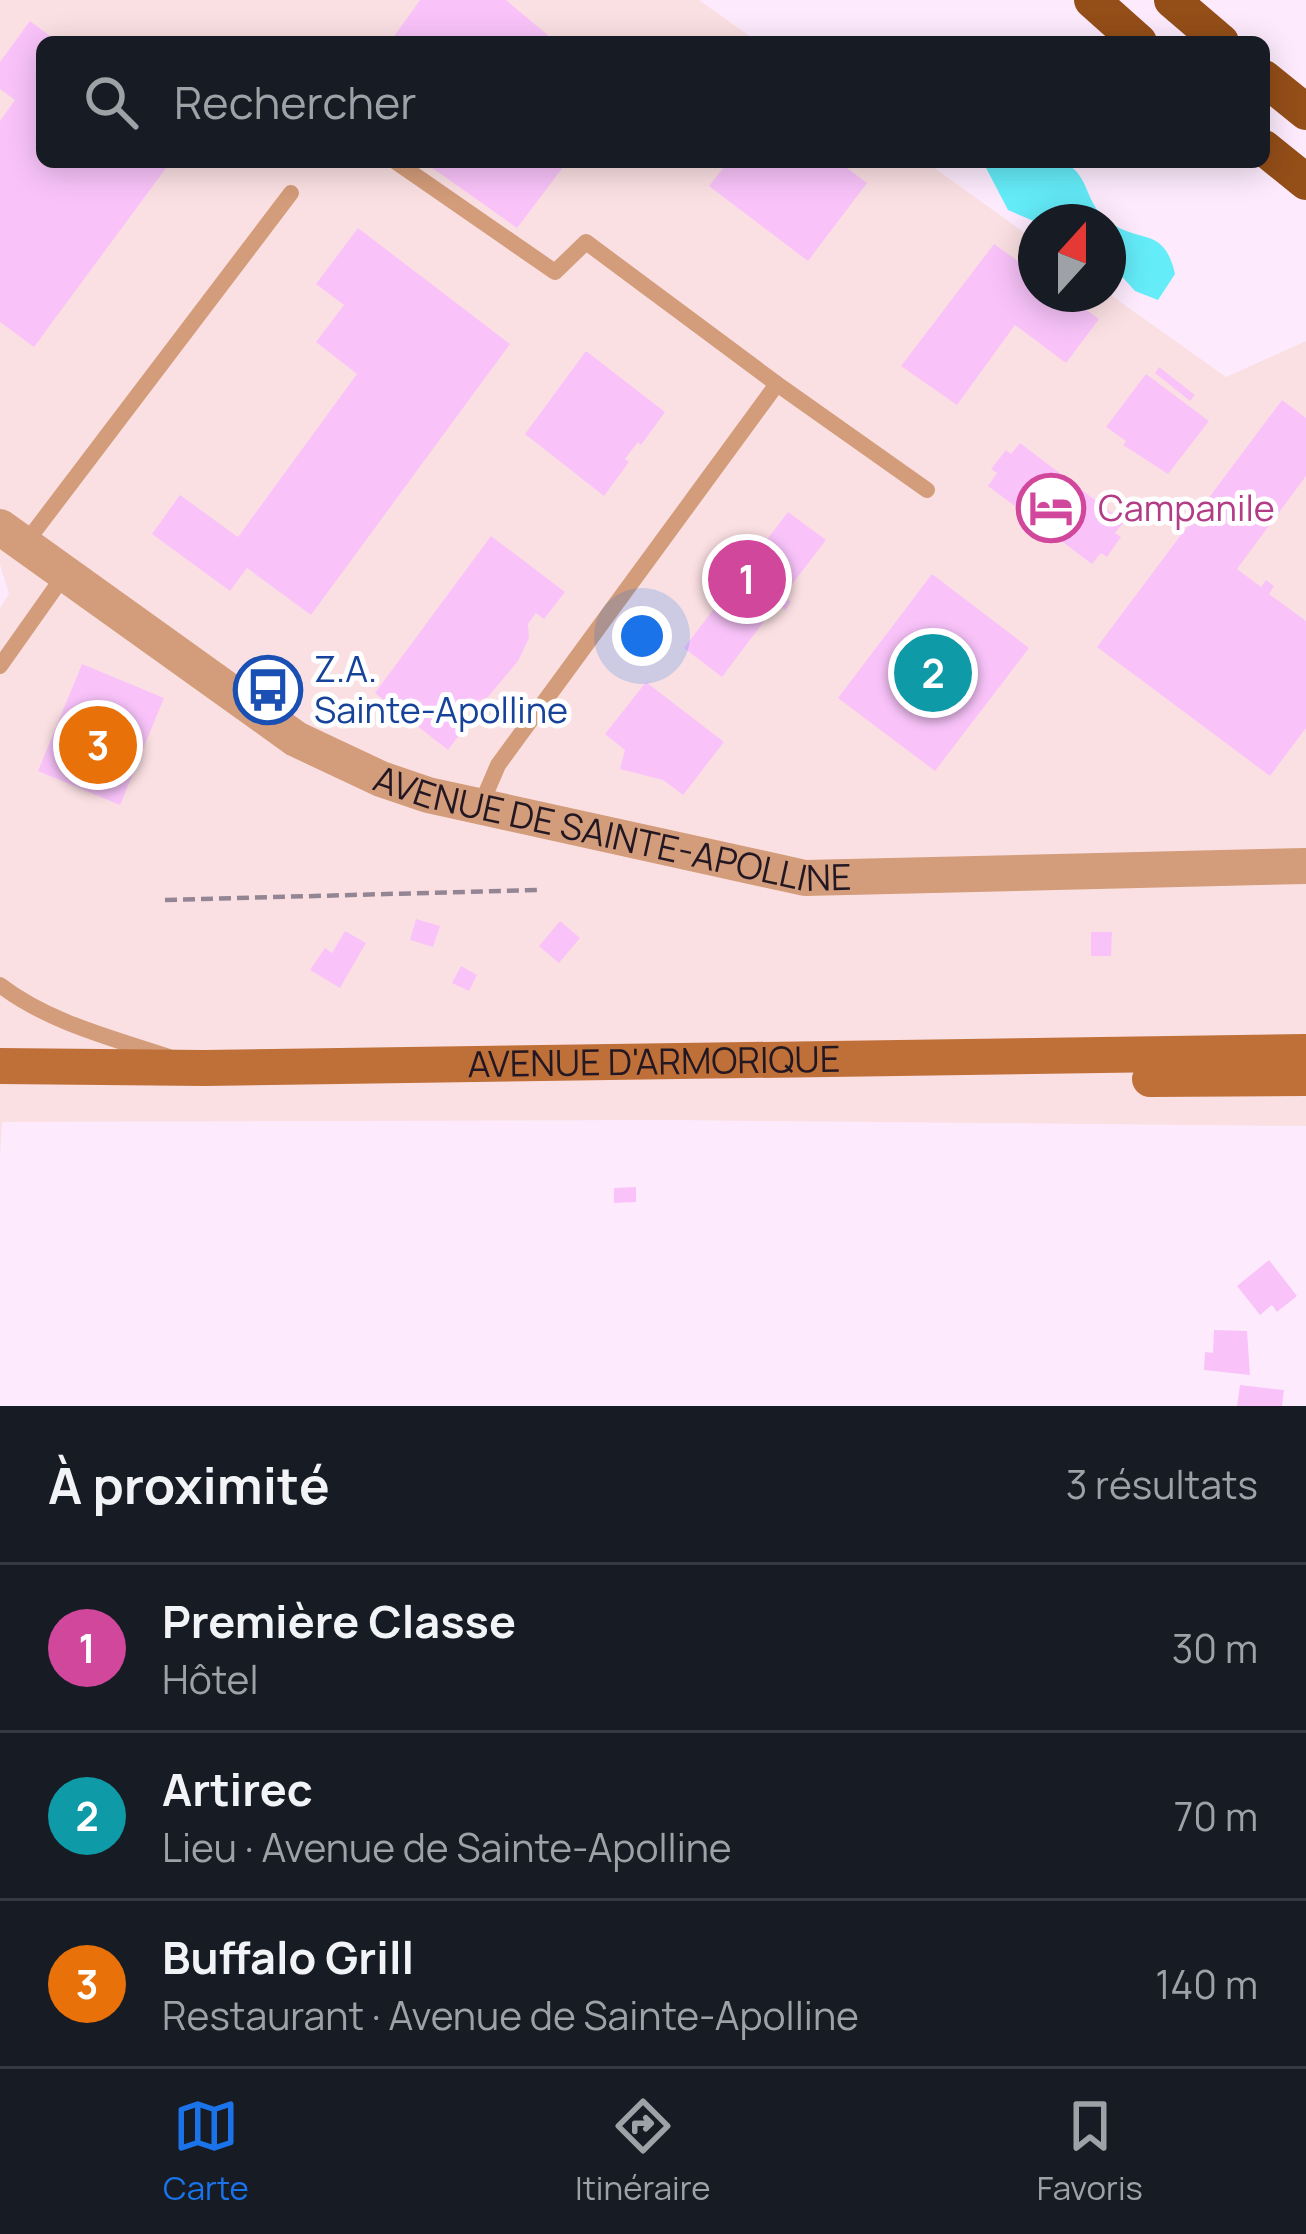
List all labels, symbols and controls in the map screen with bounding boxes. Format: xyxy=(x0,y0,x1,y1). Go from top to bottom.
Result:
search box xyxy=(36,36,1270,168)
icon: search xyxy=(78,69,144,135)
text: Rechercher xyxy=(174,71,417,133)
north arrow xyxy=(1018,204,1126,312)
hotel icon: Campanile xyxy=(1016,473,1086,543)
place label: Campanile xyxy=(1098,483,1275,532)
pin: 1 xyxy=(708,534,786,624)
your location xyxy=(612,606,672,666)
pin: 2 xyxy=(894,628,972,718)
place label: Z.A. Sainte-Apolline xyxy=(314,644,568,734)
bus stop icon: Z.A. Sainte-Apolline xyxy=(233,655,303,725)
pin: 3 xyxy=(59,700,137,790)
street label: AVENUE DE SAINTE-APOLLINE xyxy=(367,753,852,902)
street label: AVENUE D'ARMORIQUE xyxy=(467,1034,841,1088)
text: À proximité xyxy=(48,1450,330,1519)
text: 3 résultats xyxy=(1066,1457,1258,1511)
text: Première Classe xyxy=(162,1590,516,1652)
text: 1 xyxy=(78,1621,96,1675)
text: 30 m xyxy=(1172,1621,1258,1675)
text: Hôtel xyxy=(162,1652,259,1706)
text: Artirec xyxy=(162,1758,313,1820)
text: 2 xyxy=(75,1789,99,1843)
text: 70 m xyxy=(1174,1789,1258,1843)
text: Lieu · Avenue de Sainte-Apolline xyxy=(162,1820,732,1874)
text: Buffalo Grill xyxy=(162,1926,414,1988)
text: 3 xyxy=(76,1957,98,2011)
text: 140 m xyxy=(1155,1957,1258,2011)
text: Restaurant · Avenue de Sainte-Apolline xyxy=(162,1988,859,2042)
tab: Carte xyxy=(163,2093,249,2210)
tab: Itinéraire xyxy=(575,2093,711,2210)
tab: Favoris xyxy=(1037,2093,1143,2210)

